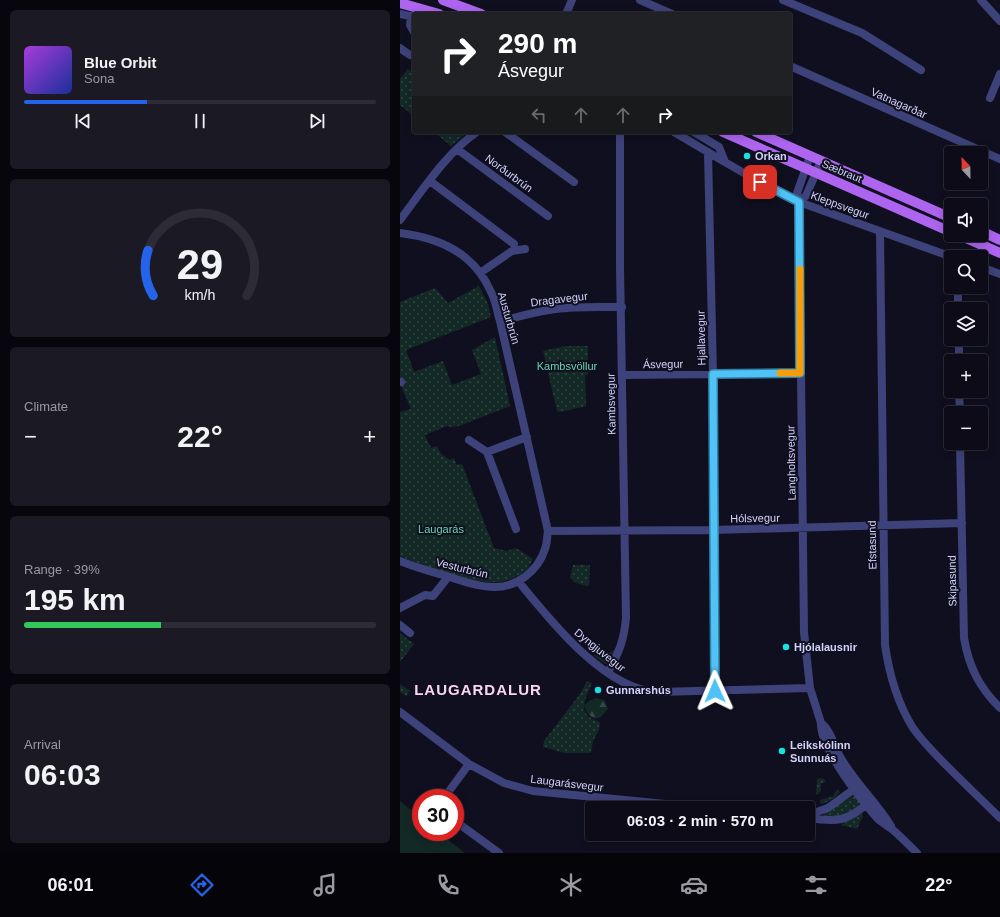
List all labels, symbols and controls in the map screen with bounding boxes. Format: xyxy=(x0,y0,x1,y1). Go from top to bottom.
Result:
icon: right xyxy=(432,28,484,80)
text: 290 m xyxy=(498,28,577,59)
text: Blue Orbit xyxy=(84,54,157,71)
text: Ásvegur xyxy=(498,61,564,81)
text: Sona xyxy=(84,71,114,86)
street label: Vatnagarðar xyxy=(869,85,929,121)
icon: left xyxy=(528,104,550,126)
icon: ahead xyxy=(570,104,592,126)
icon: ahead xyxy=(612,104,634,126)
icon: right xyxy=(654,104,676,126)
icon: previous xyxy=(72,110,94,132)
icon: pause xyxy=(189,110,211,132)
icon: next xyxy=(306,110,328,132)
north arrow xyxy=(944,146,988,190)
map controls xyxy=(944,146,988,450)
place label: Orkan xyxy=(755,150,787,162)
marker: Orkan xyxy=(742,151,752,161)
street label: Norðurbrún xyxy=(483,152,535,194)
street label: Sæbraut xyxy=(820,157,864,185)
pin xyxy=(743,165,777,199)
icon: arrive xyxy=(749,171,771,193)
street label: Kleppsvegur xyxy=(809,189,871,221)
button: sound xyxy=(944,198,988,242)
text: 29 xyxy=(177,241,223,288)
button: search xyxy=(944,250,988,294)
text: km/h xyxy=(185,286,216,302)
street label: Austurbrún xyxy=(496,290,522,346)
street label: Dragavegur xyxy=(530,290,589,308)
button: layers xyxy=(944,302,988,346)
street label: Hjallavegur xyxy=(695,310,707,366)
button: + xyxy=(944,354,988,398)
street label: Ásvegur xyxy=(643,358,684,370)
park label: Kambsvöllur xyxy=(537,360,598,372)
street label: Kambsvegur xyxy=(604,373,618,435)
text: Climate xyxy=(24,399,68,414)
button: − xyxy=(944,406,988,450)
text: 22° xyxy=(177,420,223,453)
text: − xyxy=(24,424,37,449)
text: + xyxy=(363,424,376,449)
street label: Langholtsvegur xyxy=(784,425,798,501)
street label: Hólsvegur xyxy=(730,512,780,524)
street label: Efstasund xyxy=(866,520,878,570)
park label: Laugarás xyxy=(418,523,464,535)
street label: Skipasund xyxy=(946,555,958,607)
street label: Vesturbrún xyxy=(435,556,489,580)
text: Range · 39% xyxy=(24,562,100,577)
text: 195 km xyxy=(24,583,126,616)
street label: Dyngjuvegur xyxy=(572,626,628,674)
place label: Hjólalausnir xyxy=(794,641,858,653)
marker: Hjólalausnir xyxy=(781,642,791,652)
position arrow xyxy=(694,670,736,712)
district label: LAUGARDALUR xyxy=(414,681,542,698)
place label: Gunnarshús xyxy=(606,684,671,696)
marker: Gunnarshús xyxy=(593,685,603,695)
text: Arrival xyxy=(24,737,61,752)
place label: Leikskólinn Sunnuás xyxy=(790,739,851,764)
marker: Leikskólinn Sunnuás xyxy=(777,746,787,756)
text: 06:03 xyxy=(24,758,101,791)
street label: Laugarásvegur xyxy=(530,773,604,793)
speed limit sign: 30 xyxy=(412,789,464,841)
text: 06:03 · 2 min · 570 m xyxy=(627,812,773,829)
icon: directions xyxy=(188,871,216,899)
icon: music xyxy=(311,871,339,899)
icon: phone xyxy=(434,871,462,899)
icon: climate xyxy=(557,871,585,899)
icon: car xyxy=(680,871,708,899)
icon: filters xyxy=(802,871,830,899)
text: 06:01 xyxy=(47,875,93,895)
text: 22° xyxy=(925,875,952,895)

